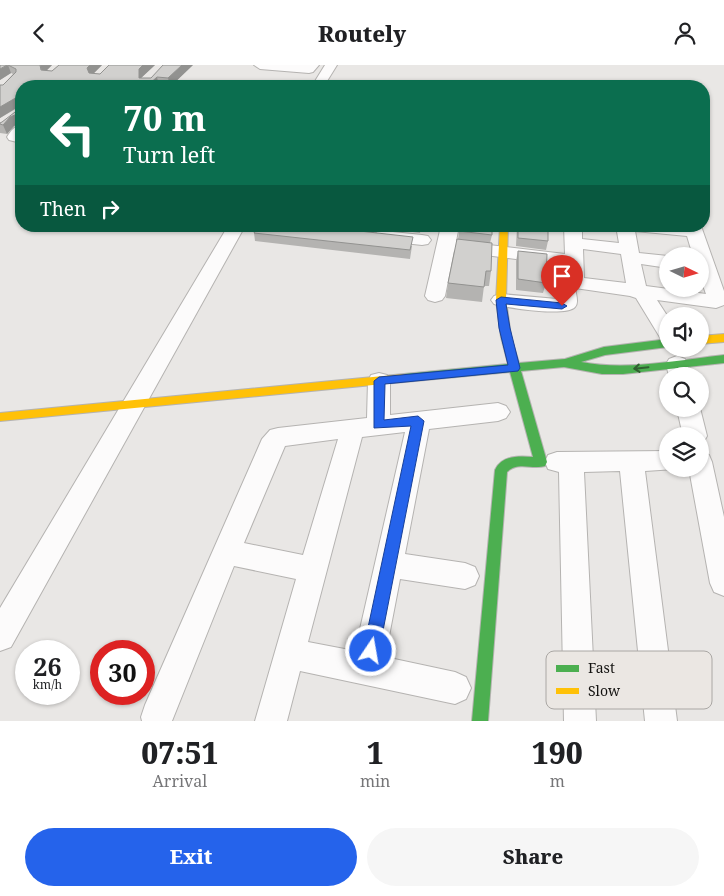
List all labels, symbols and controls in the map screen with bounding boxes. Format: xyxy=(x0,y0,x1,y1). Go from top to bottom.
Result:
text: Routely xyxy=(318,18,406,48)
icon: back xyxy=(25,19,53,47)
icon: person xyxy=(671,19,699,47)
text: 70 m xyxy=(123,94,206,141)
icon: left xyxy=(40,100,105,165)
text: Turn left xyxy=(123,139,215,169)
icon: right xyxy=(96,195,124,223)
text: Then xyxy=(40,196,86,222)
north arrow xyxy=(659,247,709,297)
map controls xyxy=(659,247,709,477)
pin xyxy=(541,255,583,306)
icon: arrive xyxy=(548,262,576,290)
button: sound xyxy=(659,307,709,357)
one-way arrow xyxy=(633,363,649,373)
button: search xyxy=(659,367,709,417)
button: layers xyxy=(659,427,709,477)
position arrow xyxy=(344,624,396,676)
speed limit sign: 30 xyxy=(90,640,155,705)
text: 26 xyxy=(33,649,62,683)
legend xyxy=(546,651,712,709)
text: Fast xyxy=(588,658,615,677)
text: km/h xyxy=(33,676,62,693)
text: Slow xyxy=(588,681,621,700)
text: 07:51 xyxy=(141,732,219,773)
text: 1 xyxy=(367,732,384,773)
text: 190 xyxy=(532,732,583,773)
text: Arrival xyxy=(153,770,207,792)
text: min xyxy=(360,770,390,792)
text: m xyxy=(550,770,565,792)
button: Exit xyxy=(25,828,357,886)
button: Share xyxy=(367,828,699,886)

